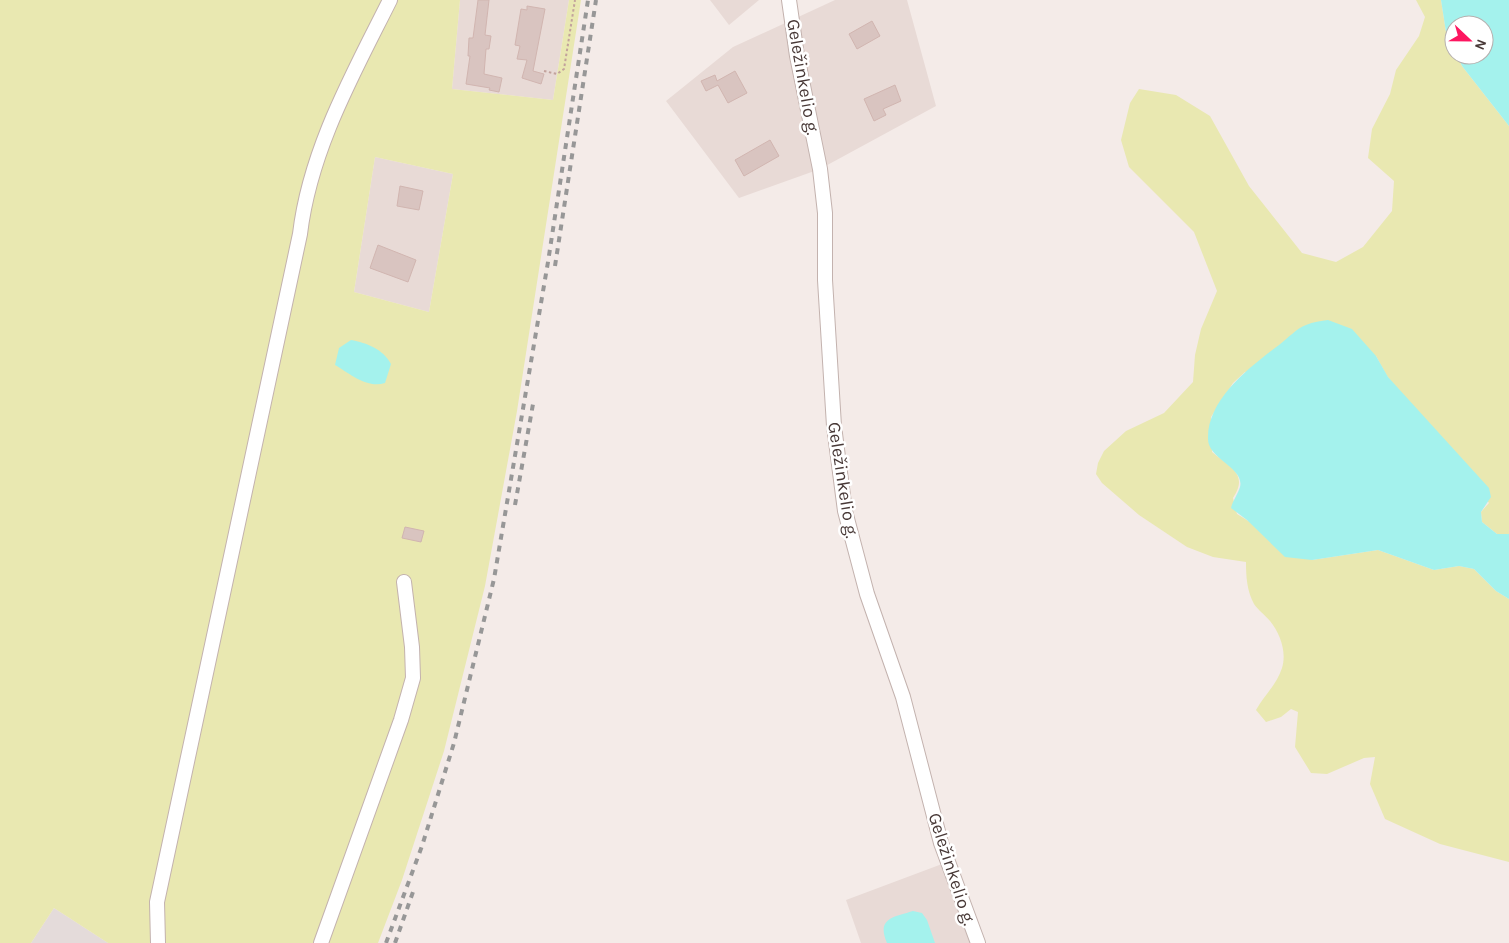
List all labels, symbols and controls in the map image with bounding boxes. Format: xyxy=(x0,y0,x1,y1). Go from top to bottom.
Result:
north arrow xyxy=(1444,15,1494,65)
street label: Geležinkelio g. xyxy=(782,17,824,137)
text: N xyxy=(1471,37,1490,53)
street label: Geležinkelio g. xyxy=(823,420,863,540)
street label: Geležinkelio g. xyxy=(923,810,981,928)

